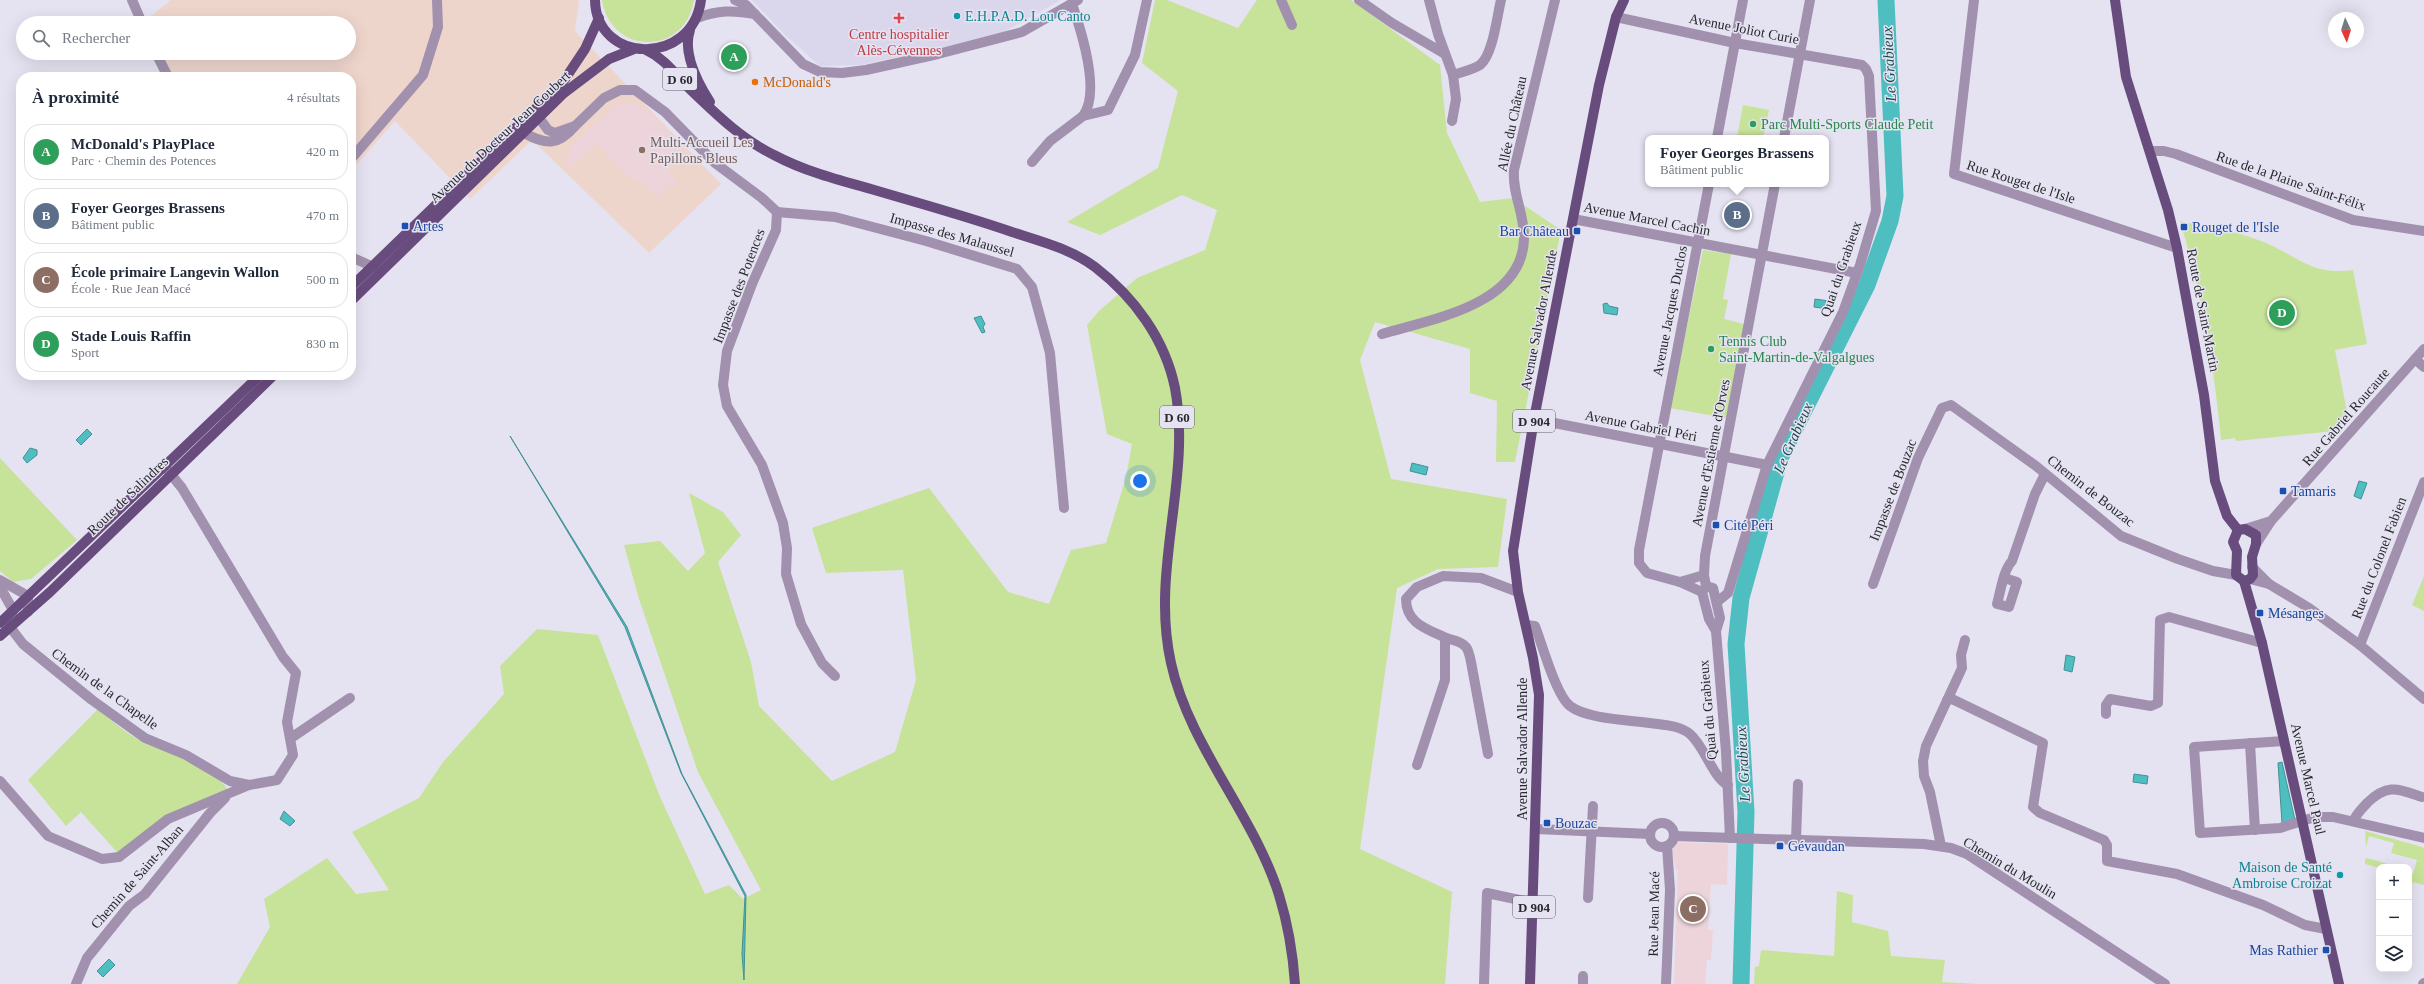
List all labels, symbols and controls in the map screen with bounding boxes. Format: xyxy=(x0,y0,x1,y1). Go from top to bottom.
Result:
place label: E.H.P.A.D. Lou Canto xyxy=(965,9,1091,24)
marker: E.H.P.A.D. Lou Canto xyxy=(952,11,962,21)
street label: Avenue Joliot Curie xyxy=(1688,11,1800,47)
marker: Centre hospitalier Alès-Cévennes xyxy=(893,12,905,24)
north arrow xyxy=(2328,12,2364,48)
search box xyxy=(16,16,356,60)
water label: Le Grabieux xyxy=(1879,26,1899,103)
icon: search xyxy=(30,27,52,49)
place label: Centre hospitalier Alès-Cévennes xyxy=(849,27,949,58)
text: Rechercher xyxy=(62,30,130,46)
pin: A xyxy=(721,42,747,72)
street label: Avenue du Docteur Jean Goubert xyxy=(427,68,573,206)
road number: D 60 xyxy=(663,68,697,90)
place label: McDonald's xyxy=(763,75,831,90)
street label: Allée du Château xyxy=(1495,75,1529,173)
marker: McDonald's xyxy=(750,77,760,87)
text: À proximité xyxy=(32,88,119,107)
text: 4 résultats xyxy=(287,90,340,105)
place label: Parc Multi-Sports Claude Petit xyxy=(1761,117,1933,132)
marker: Parc Multi-Sports Claude Petit xyxy=(1748,119,1758,129)
place label: Multi-Accueil Les Papillons Bleus xyxy=(650,135,753,166)
popup xyxy=(1645,135,1829,187)
text: McDonald's PlayPlace xyxy=(71,136,215,152)
text: A xyxy=(41,144,51,159)
text: 420 m xyxy=(306,144,339,159)
marker: Multi-Accueil Les Papillons Bleus xyxy=(637,145,647,155)
text: Foyer Georges Brassens xyxy=(1660,145,1814,161)
street label: Rue de la Plaine Saint-Félix xyxy=(2214,148,2368,214)
text: Parc · Chemin des Potences xyxy=(71,153,216,168)
street label: Rue Rouget de l'Isle xyxy=(1965,157,2077,207)
text: Bâtiment public xyxy=(1660,162,1743,177)
street label: Avenue Marcel Cachin xyxy=(1582,199,1712,239)
text: Foyer Georges Brassens xyxy=(71,200,225,216)
pin: B xyxy=(1724,200,1750,230)
text: B xyxy=(42,208,50,223)
text: 470 m xyxy=(306,208,339,223)
street label: Impasse des Malaussel xyxy=(888,210,1016,260)
text: Bâtiment public xyxy=(71,217,154,232)
place label: Artes xyxy=(413,219,443,234)
street label: Quai du Grabieux xyxy=(1818,219,1864,319)
place label: Rouget de l'Isle xyxy=(2192,220,2279,235)
marker: Artes xyxy=(400,221,410,231)
marker: Rouget de l'Isle xyxy=(2179,222,2189,232)
place label: Bar Château xyxy=(1499,224,1569,239)
marker: Bar Château xyxy=(1572,226,1582,236)
street label: Impasse des Potences xyxy=(710,227,768,345)
street label: Avenue Jacques Duclos xyxy=(1650,244,1690,378)
street label: Route de Saint-Martin xyxy=(2184,247,2222,373)
street label: Avenue Salvador Allende xyxy=(1518,248,1560,392)
text: École primaire Langevin Wallon xyxy=(71,264,279,280)
text: C xyxy=(41,272,51,287)
text: 500 m xyxy=(306,272,339,287)
text: École · Rue Jean Macé xyxy=(71,281,191,296)
pin: D xyxy=(2269,298,2295,328)
text: Stade Louis Raffin xyxy=(71,328,191,344)
place label: Tennis Club Saint-Martin-de-Valgalgues xyxy=(1719,334,1875,365)
text: D xyxy=(41,336,51,351)
text: 830 m xyxy=(306,336,339,351)
marker: Tennis Club Saint-Martin-de-Valgalgues xyxy=(1706,344,1716,354)
text: Sport xyxy=(71,345,99,360)
street label: Rue Gabriel Roucaute xyxy=(2300,365,2392,469)
street label: Avenue d'Estienne d'Orves xyxy=(1689,378,1733,528)
water label: Le Grabieux xyxy=(1770,400,1816,477)
road number: D 60 xyxy=(1160,406,1194,428)
street label: Avenue Gabriel Péri xyxy=(1584,408,1699,444)
road number: D 904 xyxy=(1513,410,1555,432)
street label: Impasse de Bouzac xyxy=(1867,437,1919,543)
street label: Chemin de Bouzac xyxy=(2044,452,2138,530)
street label: Route de Salindres xyxy=(85,454,171,538)
your location xyxy=(1130,471,1150,491)
place label: Tamaris xyxy=(2291,484,2336,499)
marker: Tamaris xyxy=(2278,486,2288,496)
street label: Rue du Colonel Fabien xyxy=(2349,495,2409,621)
place label: Cité Péri xyxy=(1724,518,1773,533)
marker: Cité Péri xyxy=(1711,520,1721,530)
place label: Mésanges xyxy=(2268,606,2324,621)
marker: Mésanges xyxy=(2255,608,2265,618)
street label: Chemin de la Chapelle xyxy=(49,645,161,733)
street label: Quai du Grabieux xyxy=(1696,659,1720,761)
street label: Avenue Salvador Allende xyxy=(1515,678,1530,820)
street label: Avenue Marcel Paul xyxy=(2288,722,2328,836)
water label: Le Grabieux xyxy=(1733,726,1753,803)
place label: Bouzac xyxy=(1555,816,1597,831)
marker: Bouzac xyxy=(1542,818,1552,828)
street label: Chemin de Saint-Alban xyxy=(88,822,186,932)
street label: Chemin du Moulin xyxy=(1960,834,2060,902)
place label: Gévaudan xyxy=(1788,839,1845,854)
marker: Gévaudan xyxy=(1775,841,1785,851)
place label: Maison de Santé Ambroise Croizat xyxy=(2232,860,2332,891)
map controls xyxy=(2376,864,2412,972)
button: + xyxy=(2376,864,2412,900)
marker: Maison de Santé Ambroise Croizat xyxy=(2335,870,2345,880)
street label: Rue Jean Macé xyxy=(1646,871,1662,957)
pin: C xyxy=(1680,894,1706,924)
road number: D 904 xyxy=(1513,896,1555,918)
button: − xyxy=(2376,900,2412,936)
button: layers xyxy=(2376,936,2412,972)
place label: Mas Rathier xyxy=(2249,943,2318,958)
marker: Mas Rathier xyxy=(2321,945,2331,955)

